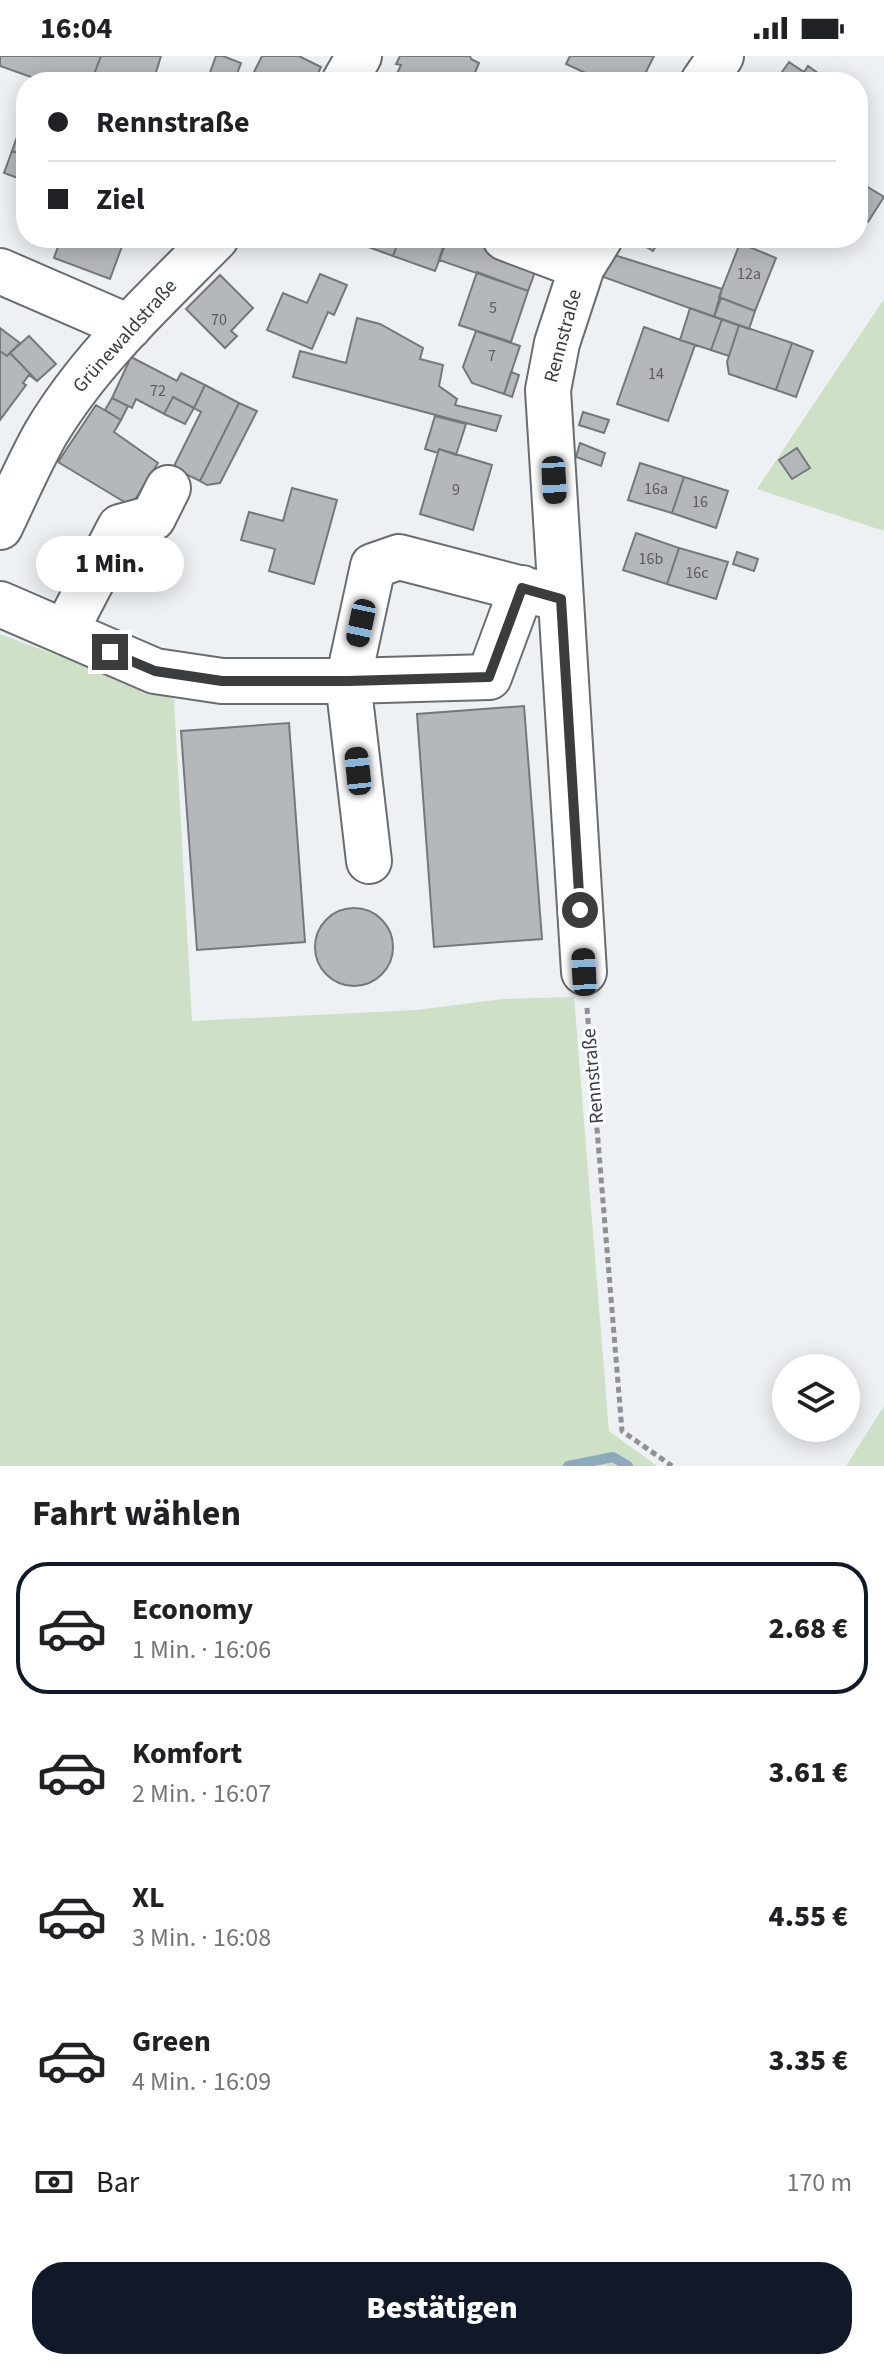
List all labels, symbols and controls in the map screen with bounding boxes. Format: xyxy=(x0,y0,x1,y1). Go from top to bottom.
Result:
text: 16:04 xyxy=(40,7,112,50)
text: Rennstraße xyxy=(96,101,250,144)
text: Ziel xyxy=(96,178,145,221)
house number: 12a xyxy=(737,263,761,285)
street label: Grünewaldstraße xyxy=(66,273,184,399)
street label: Rennstraße xyxy=(537,286,589,386)
house number: 5 xyxy=(489,297,497,319)
house number: 70 xyxy=(211,309,227,331)
house number: 7 xyxy=(488,345,496,367)
house number: 14 xyxy=(648,363,664,385)
house number: 72 xyxy=(150,380,166,402)
car xyxy=(541,455,567,505)
house number: 16a xyxy=(644,478,668,500)
house number: 9 xyxy=(452,479,460,501)
house number: 16 xyxy=(692,491,708,513)
callout: 1 Min. xyxy=(36,536,184,592)
text: 1 Min. xyxy=(75,545,145,582)
house number: 16b xyxy=(639,548,664,570)
house number: 16c xyxy=(685,562,709,584)
car xyxy=(344,597,378,649)
route end xyxy=(92,634,128,670)
car xyxy=(344,746,372,796)
route start xyxy=(562,892,598,928)
car xyxy=(571,947,597,997)
street label: Rennstraße xyxy=(575,1027,611,1125)
map controls xyxy=(772,1354,860,1442)
button: layers xyxy=(772,1354,860,1442)
text: Fahrt wählen xyxy=(32,1488,241,1539)
text: Economy xyxy=(132,1588,253,1631)
icon: car xyxy=(36,1592,108,1664)
text: 2.68 € xyxy=(769,1607,848,1650)
text: 1 Min. · 16:06 xyxy=(132,1631,271,1668)
text: Komfort xyxy=(132,1732,242,1775)
icon: car xyxy=(36,1736,108,1808)
text: 3.61 € xyxy=(769,1751,848,1794)
text: 2 Min. · 16:07 xyxy=(132,1775,271,1812)
text: XL xyxy=(132,1876,165,1919)
icon: car xyxy=(36,1880,108,1952)
text: 4.55 € xyxy=(769,1895,848,1938)
text: 3 Min. · 16:08 xyxy=(132,1919,271,1956)
text: Green xyxy=(132,2020,211,2063)
icon: car xyxy=(36,2024,108,2096)
text: 3.35 € xyxy=(769,2039,848,2082)
text: 4 Min. · 16:09 xyxy=(132,2063,271,2100)
icon: cash xyxy=(32,2160,76,2204)
text: Bar xyxy=(96,2161,139,2204)
text: 170 m xyxy=(786,2164,852,2201)
button: Bestätigen xyxy=(32,2262,852,2354)

